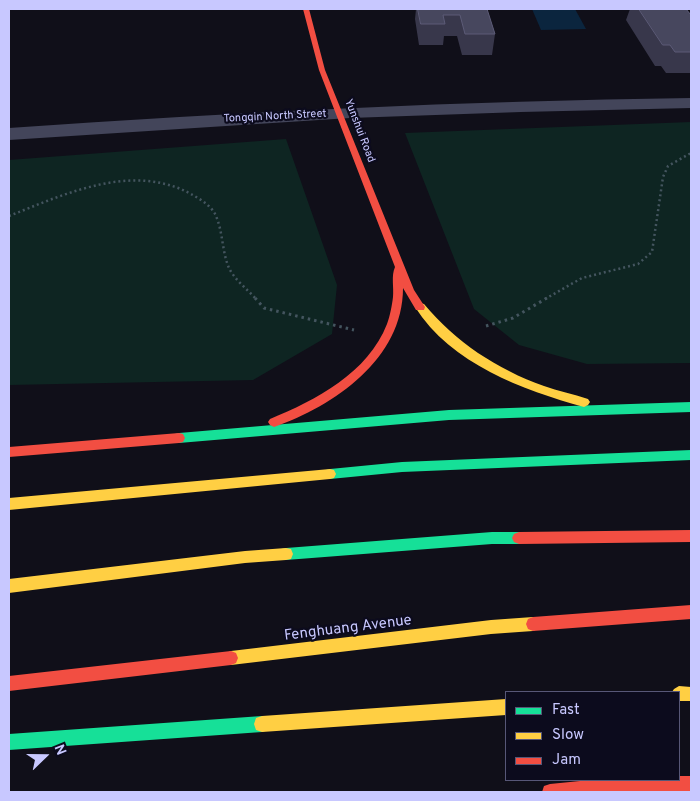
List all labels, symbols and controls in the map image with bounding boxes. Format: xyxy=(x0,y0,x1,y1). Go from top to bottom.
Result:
street label: Yunshui Road xyxy=(341,97,377,165)
street label: Tongqin North Street xyxy=(223,108,327,126)
street label: Fenghuang Avenue xyxy=(283,612,413,646)
legend xyxy=(505,691,680,781)
text: Fast xyxy=(552,701,580,720)
text: Slow xyxy=(552,726,584,745)
north arrow xyxy=(20,731,70,781)
text: N xyxy=(50,742,69,758)
text: Jam xyxy=(552,751,581,770)

